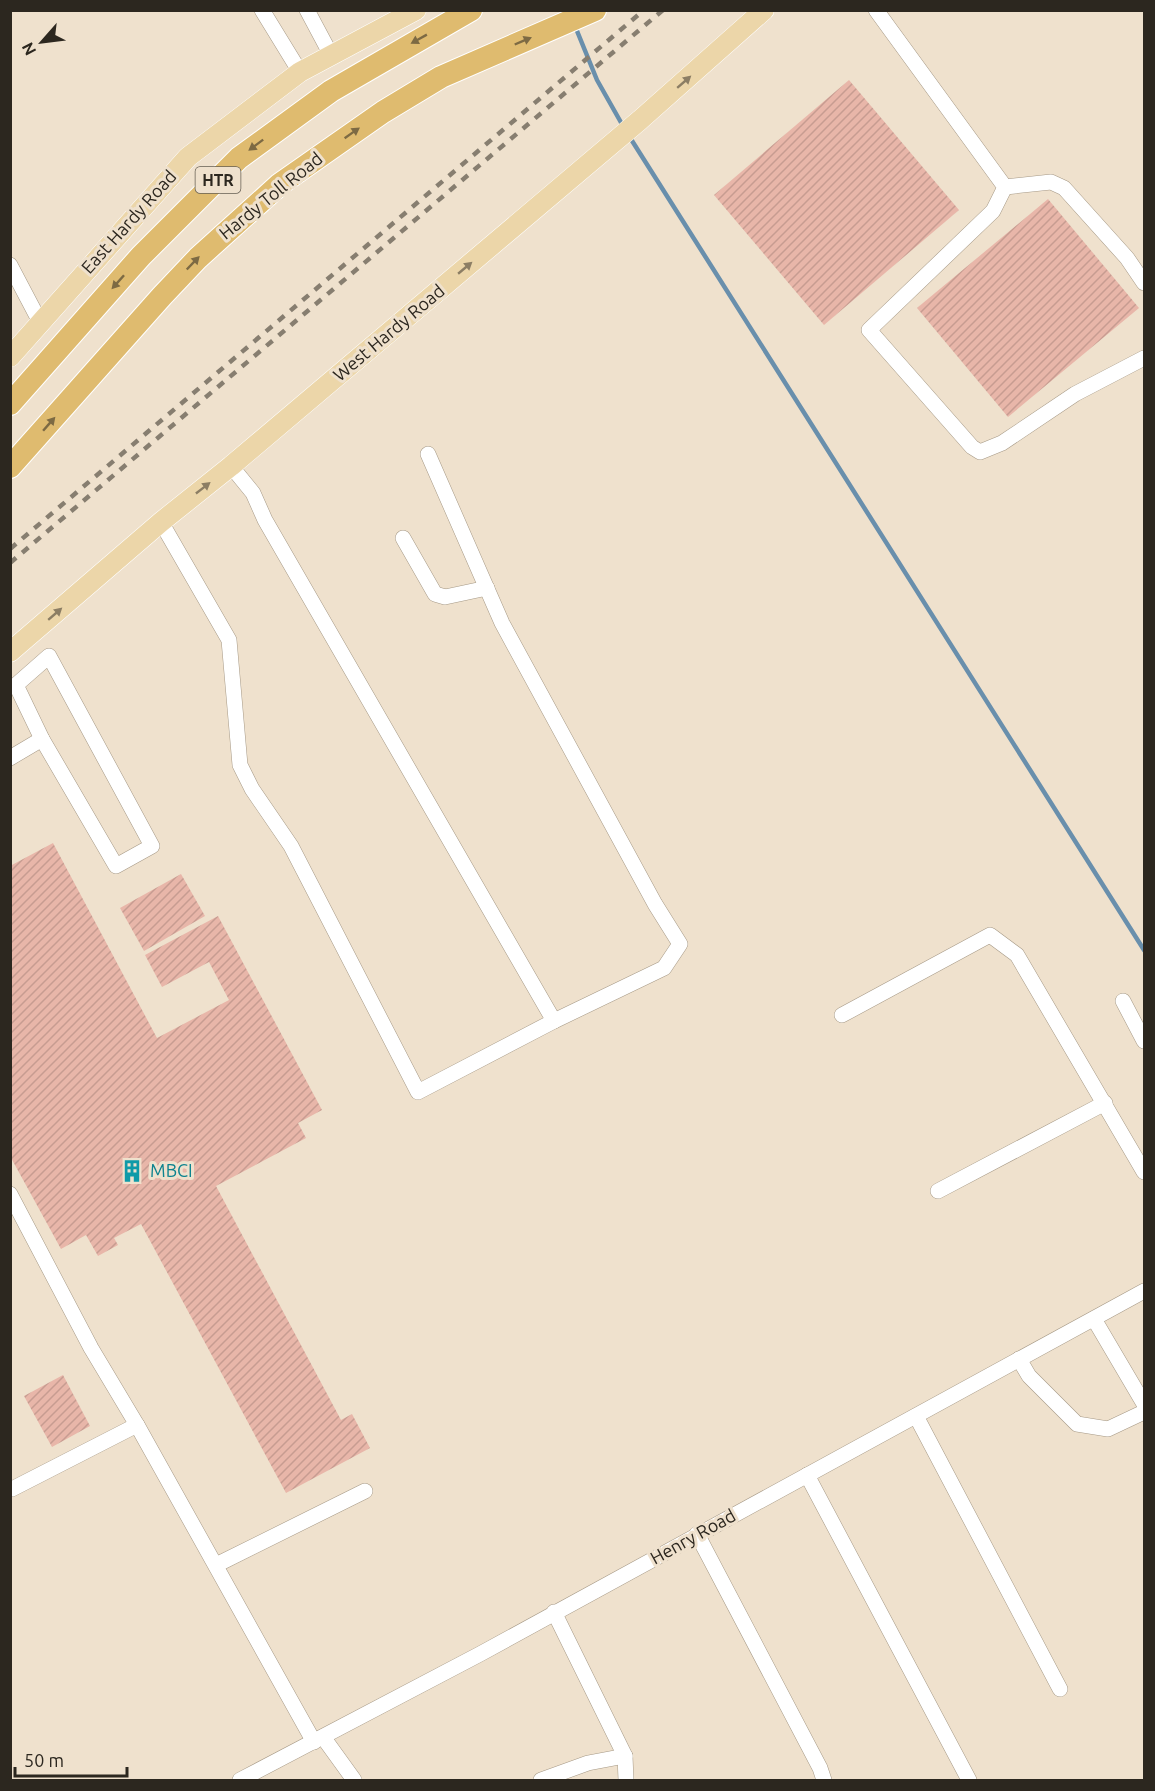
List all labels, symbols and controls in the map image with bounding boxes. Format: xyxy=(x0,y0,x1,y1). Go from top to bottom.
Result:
north arrow xyxy=(12,12,72,72)
one-way arrow xyxy=(411,34,428,44)
one-way arrow xyxy=(514,36,532,46)
text: N xyxy=(18,40,40,59)
one-way arrow xyxy=(676,76,691,89)
one-way arrow xyxy=(343,127,359,139)
one-way arrow xyxy=(249,139,264,151)
street label: Hardy Toll Road xyxy=(215,148,326,243)
street label: East Hardy Road xyxy=(77,166,180,277)
road number: HTR xyxy=(196,167,240,193)
one-way arrow xyxy=(186,256,200,270)
one-way arrow xyxy=(457,262,472,275)
one-way arrow xyxy=(112,274,125,289)
street label: West Hardy Road xyxy=(329,280,448,384)
one-way arrow xyxy=(42,416,56,431)
one-way arrow xyxy=(196,482,211,494)
one-way arrow xyxy=(47,608,62,621)
building icon: MBCI xyxy=(119,1158,145,1184)
place label: MBCI xyxy=(150,1160,193,1180)
street label: Henry Road xyxy=(646,1505,739,1568)
scale bar xyxy=(15,1740,128,1778)
text: 50 m xyxy=(24,1750,64,1770)

